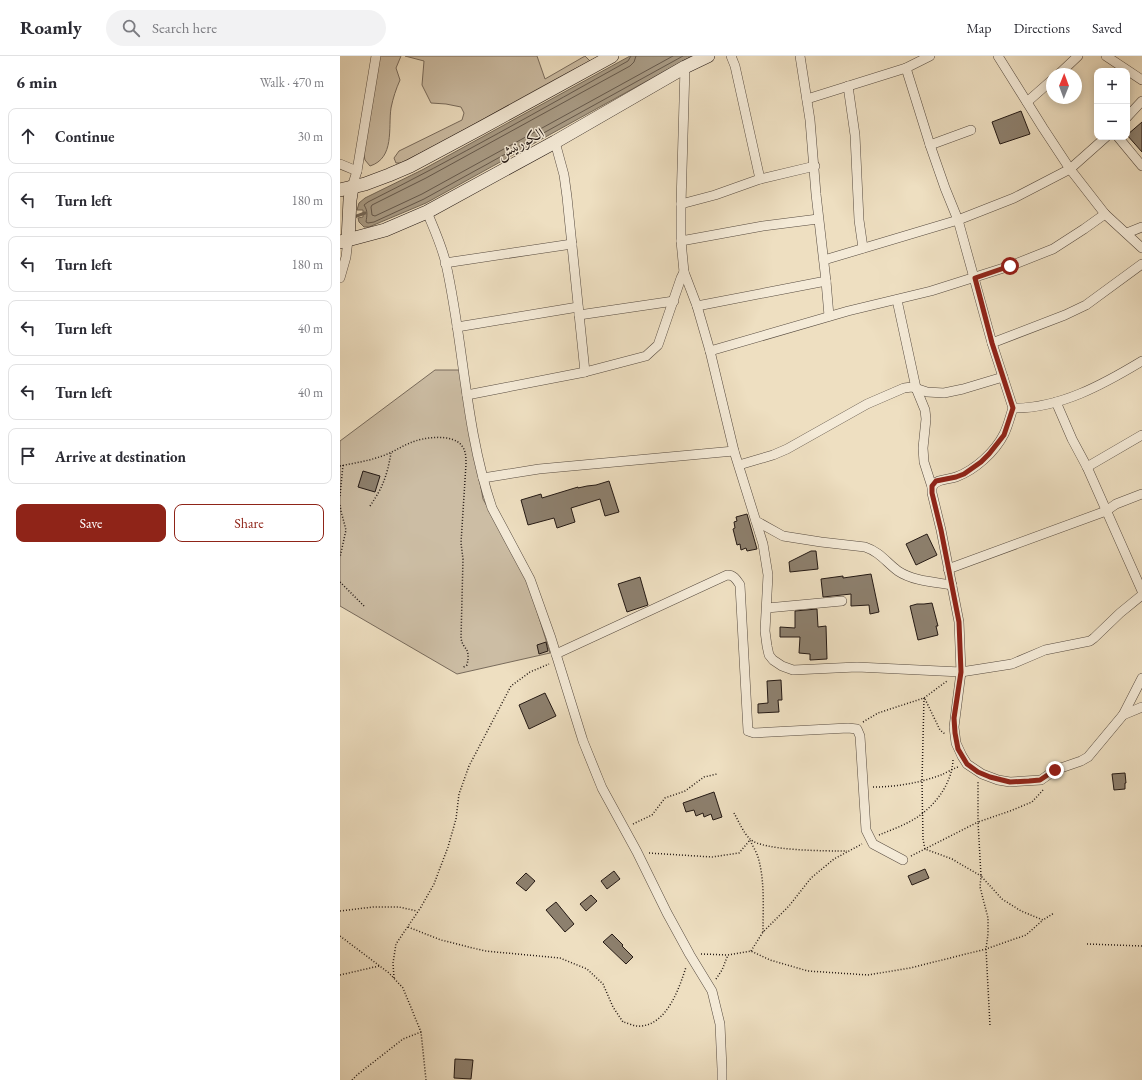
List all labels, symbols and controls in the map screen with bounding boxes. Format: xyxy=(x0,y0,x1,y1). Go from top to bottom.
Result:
search box xyxy=(106,10,386,46)
text: Roamly xyxy=(20,15,82,40)
icon: search xyxy=(120,17,142,39)
text: Search here xyxy=(152,18,217,37)
text: Map xyxy=(966,19,992,37)
text: Directions xyxy=(1014,19,1070,37)
text: Saved xyxy=(1092,19,1122,37)
north arrow xyxy=(1046,68,1082,104)
map controls xyxy=(1094,68,1130,140)
button: + xyxy=(1094,68,1130,104)
text: 6 min xyxy=(16,71,57,93)
text: Walk · 470 m xyxy=(260,74,324,91)
button: − xyxy=(1094,104,1130,140)
street label: الكورنيش xyxy=(493,123,547,164)
icon: ahead xyxy=(17,125,39,147)
text: Continue xyxy=(55,127,115,146)
text: 30 m xyxy=(298,128,323,145)
icon: left xyxy=(17,189,39,211)
text: Turn left xyxy=(55,191,112,210)
text: 180 m xyxy=(292,192,323,209)
icon: left xyxy=(17,253,39,275)
text: Turn left xyxy=(55,255,112,274)
text: 180 m xyxy=(292,256,323,273)
route start xyxy=(1001,257,1019,275)
icon: left xyxy=(17,317,39,339)
text: Turn left xyxy=(55,319,112,338)
text: 40 m xyxy=(298,320,323,337)
icon: left xyxy=(17,381,39,403)
text: Turn left xyxy=(55,383,112,402)
text: 40 m xyxy=(298,384,323,401)
icon: arrive xyxy=(17,445,39,467)
text: Arrive at destination xyxy=(55,447,186,466)
button: Save xyxy=(16,504,166,542)
button: Share xyxy=(174,504,324,542)
route end xyxy=(1046,761,1064,779)

